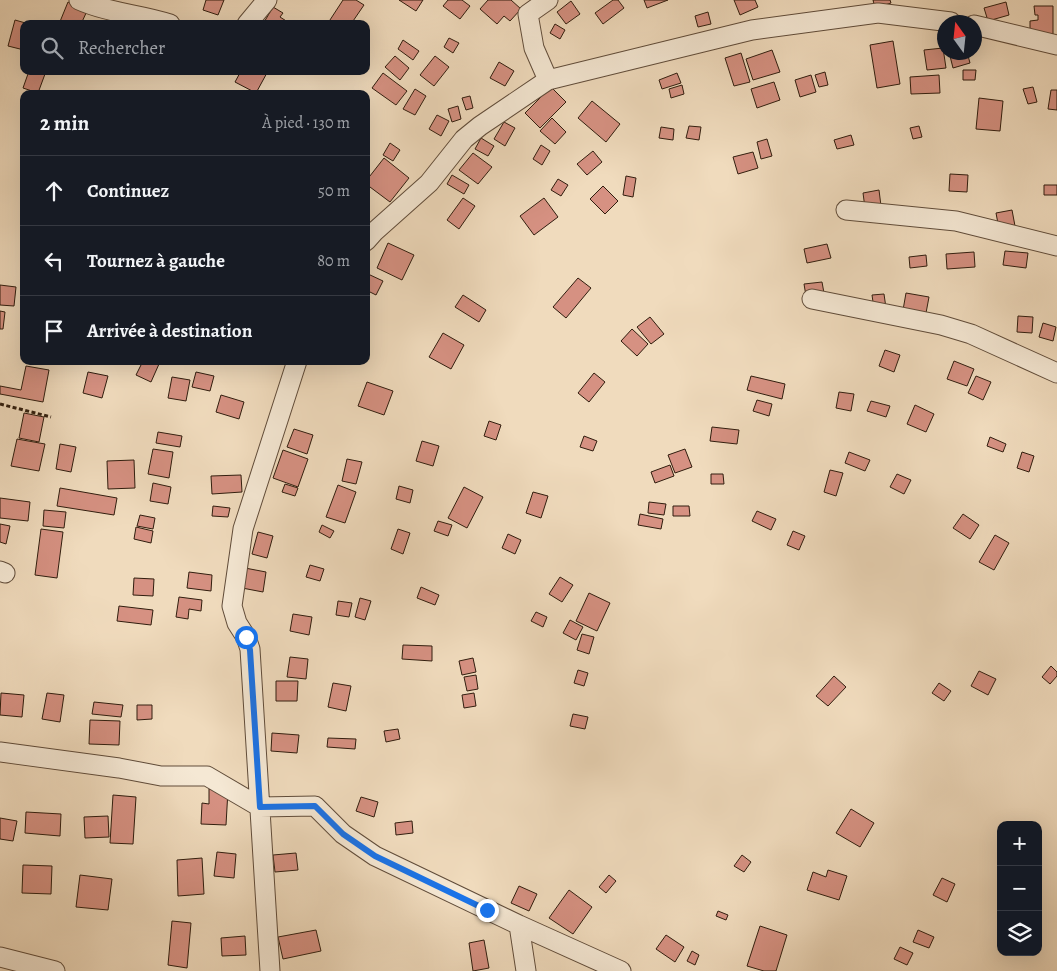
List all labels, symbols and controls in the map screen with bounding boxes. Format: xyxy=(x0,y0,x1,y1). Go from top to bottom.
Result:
north arrow xyxy=(937,15,982,60)
search box xyxy=(20,20,370,75)
icon: search xyxy=(38,34,66,62)
text: Rechercher xyxy=(78,35,165,61)
text: 2 min xyxy=(40,109,89,137)
text: À pied · 130 m xyxy=(262,112,350,134)
icon: ahead xyxy=(40,177,68,205)
text: Continuez xyxy=(87,178,169,204)
text: 50 m xyxy=(318,180,350,202)
icon: left xyxy=(40,247,68,275)
text: Tournez à gauche xyxy=(87,248,225,274)
text: 80 m xyxy=(317,250,350,272)
icon: arrive xyxy=(40,317,68,345)
text: Arrivée à destination xyxy=(87,318,252,344)
route start xyxy=(235,626,258,649)
map controls xyxy=(997,821,1042,956)
button: + xyxy=(997,821,1042,866)
button: − xyxy=(997,866,1042,911)
route end xyxy=(476,899,499,922)
button: layers xyxy=(997,911,1042,956)

